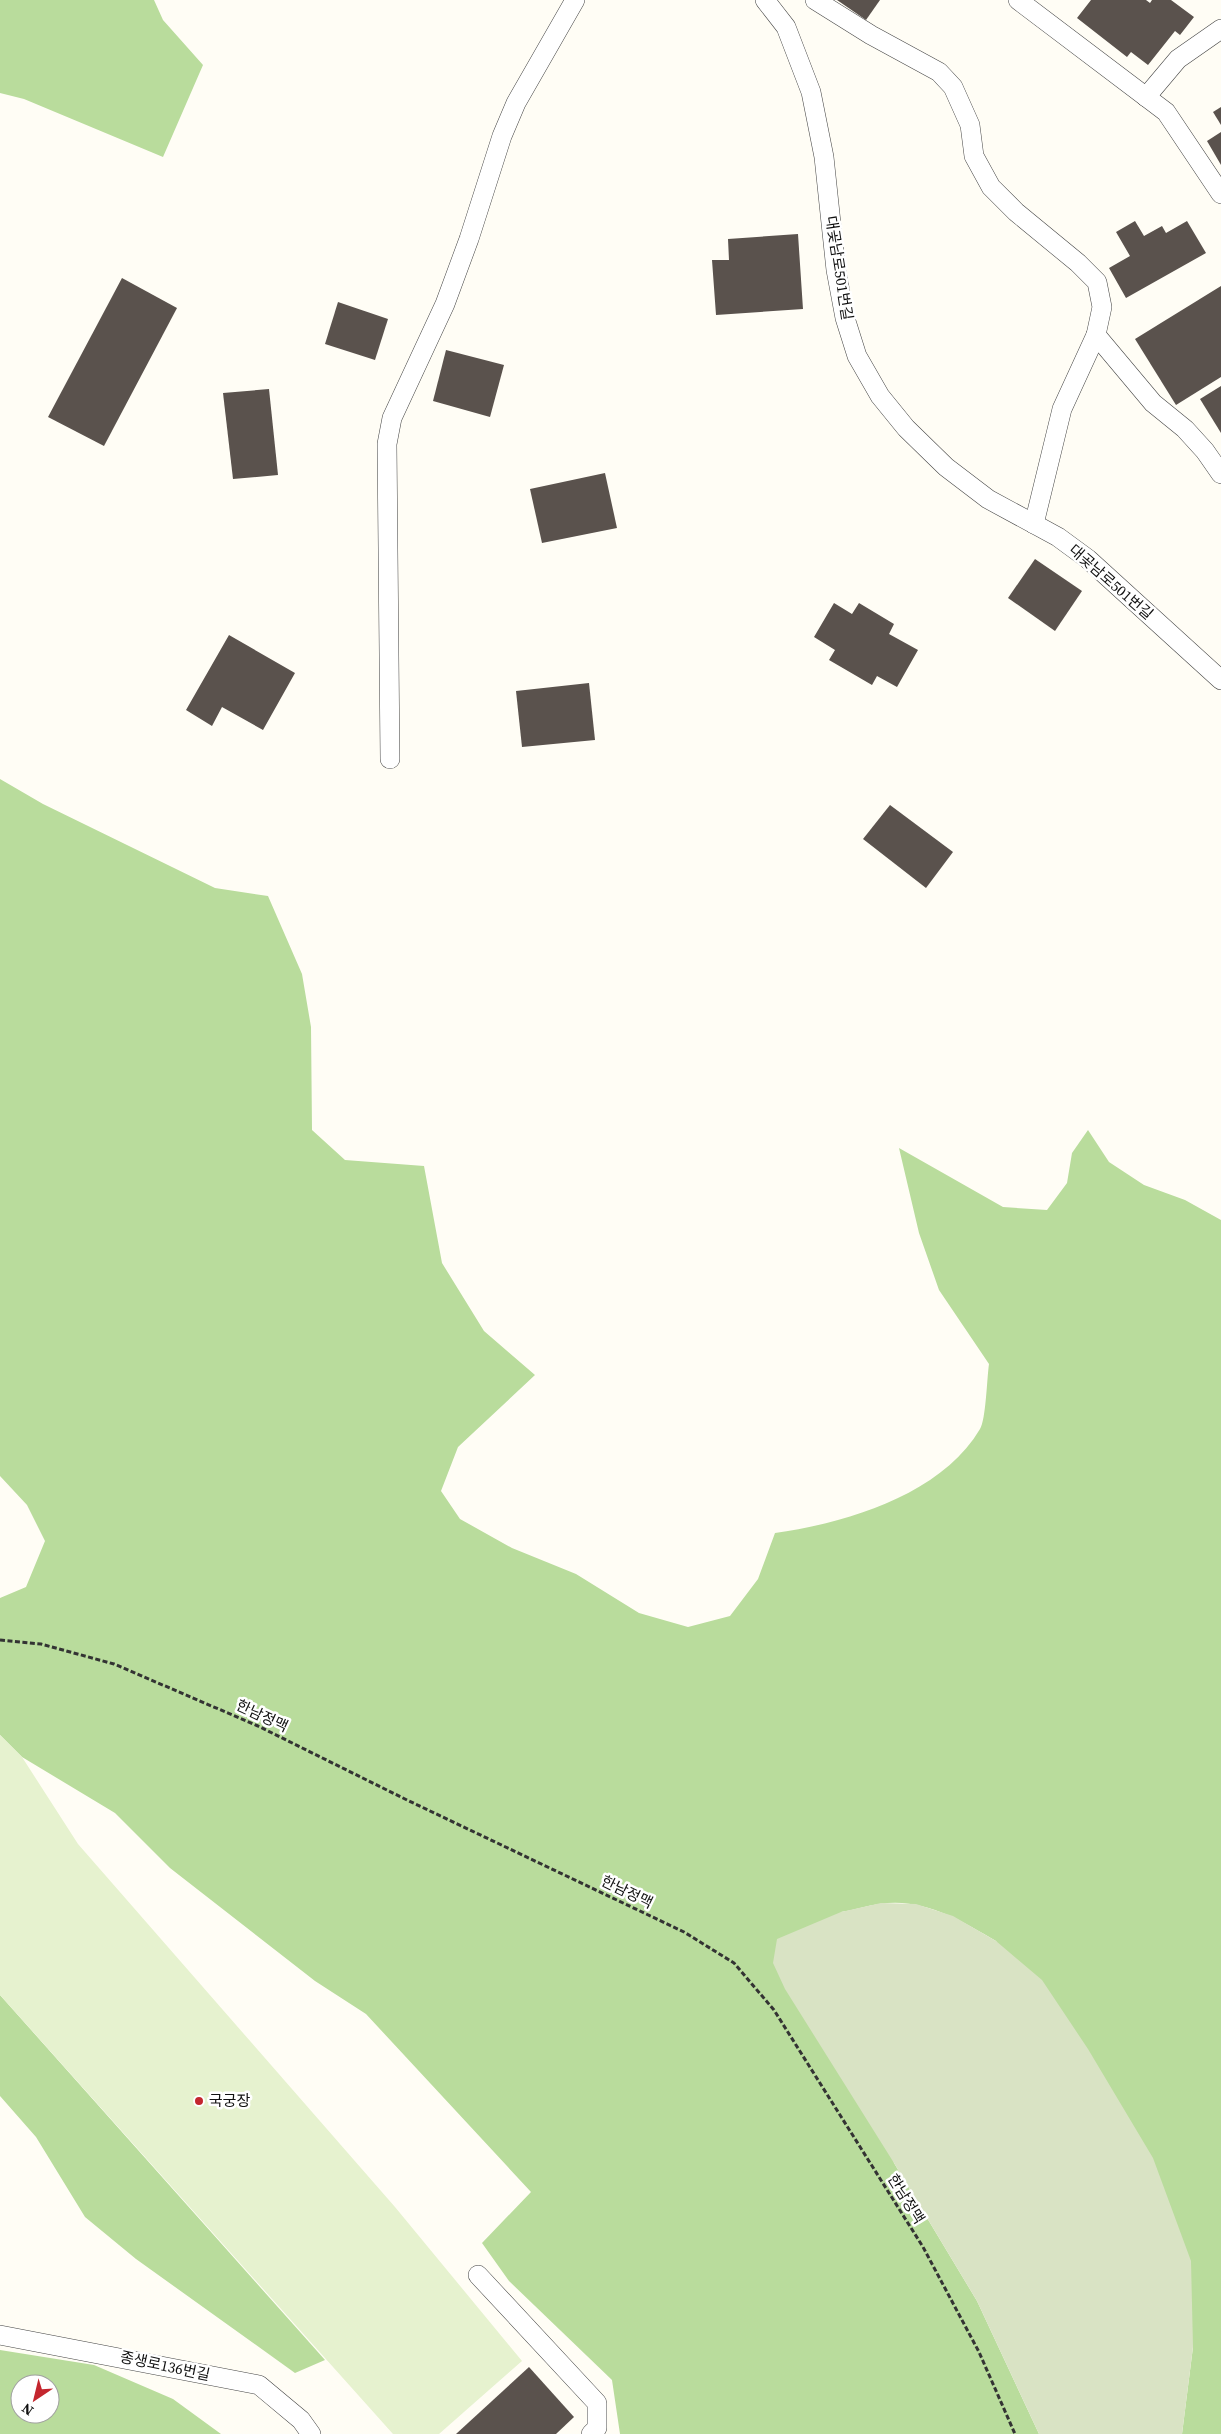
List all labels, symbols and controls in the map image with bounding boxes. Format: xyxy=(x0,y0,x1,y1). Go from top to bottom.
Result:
street label: 대곶남로501번길 xyxy=(821,214,858,322)
street label: 대곶남로501번길 xyxy=(1065,539,1158,624)
street label: 한남정맥 xyxy=(233,1694,292,1737)
street label: 한남정맥 xyxy=(598,1870,657,1913)
place label: 국궁장 xyxy=(209,2090,251,2111)
marker: 국궁장 xyxy=(193,2095,205,2107)
street label: 한남정맥 xyxy=(883,2170,930,2228)
street label: 종생로136번길 xyxy=(118,2346,212,2385)
north arrow xyxy=(10,2374,60,2424)
text: N xyxy=(18,2399,37,2421)

